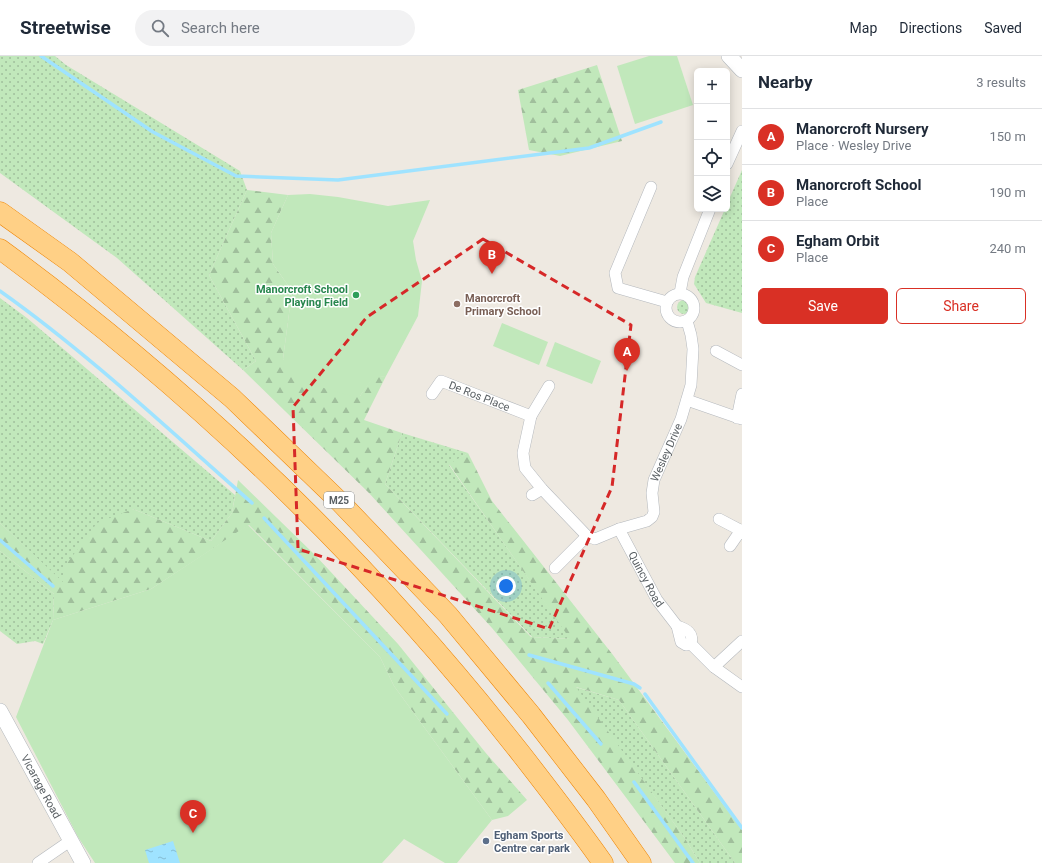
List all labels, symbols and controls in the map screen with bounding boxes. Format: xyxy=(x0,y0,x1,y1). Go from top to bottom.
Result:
search box xyxy=(135,10,415,46)
text: Streetwise xyxy=(20,16,111,39)
icon: search xyxy=(149,17,171,39)
text: Search here xyxy=(181,19,260,37)
text: Map xyxy=(850,20,877,36)
text: Directions xyxy=(899,20,962,36)
text: Saved xyxy=(984,20,1022,36)
map controls xyxy=(694,68,730,212)
button: + xyxy=(694,68,730,104)
text: Nearby xyxy=(758,72,813,92)
text: 3 results xyxy=(976,75,1026,90)
button: − xyxy=(694,104,730,140)
text: Manorcroft Nursery xyxy=(796,120,929,138)
text: A xyxy=(767,129,775,144)
text: 150 m xyxy=(989,129,1026,144)
text: Place · Wesley Drive xyxy=(796,138,911,153)
button: locate xyxy=(694,140,730,176)
button: layers xyxy=(694,176,730,212)
text: Manorcroft School xyxy=(796,176,921,194)
text: B xyxy=(767,185,775,200)
text: 190 m xyxy=(989,185,1026,200)
text: Place xyxy=(796,194,828,209)
text: Egham Orbit xyxy=(796,232,879,250)
pin: B xyxy=(479,241,505,274)
text: C xyxy=(767,241,775,256)
text: 240 m xyxy=(989,241,1026,256)
text: Place xyxy=(796,250,828,265)
place label: Manorcroft School Playing Field xyxy=(256,283,348,309)
button: Save xyxy=(758,288,888,324)
button: Share xyxy=(896,288,1026,324)
marker: Manorcroft School Playing Field xyxy=(351,290,361,300)
place label: Manorcroft Primary School xyxy=(465,292,541,318)
marker: Manorcroft Primary School xyxy=(452,299,462,309)
pin: A xyxy=(614,338,640,371)
street label: De Ros Place xyxy=(447,379,512,414)
street label: Wesley Drive xyxy=(648,421,685,484)
road number: M25 xyxy=(324,492,354,508)
street label: Quincy Road xyxy=(625,549,666,610)
your location xyxy=(496,576,516,596)
street label: Vicarage Road xyxy=(18,752,63,821)
pin: C xyxy=(180,800,206,833)
place label: Egham Sports Centre car park xyxy=(494,829,570,855)
marker: Egham Sports Centre car park xyxy=(481,836,491,846)

